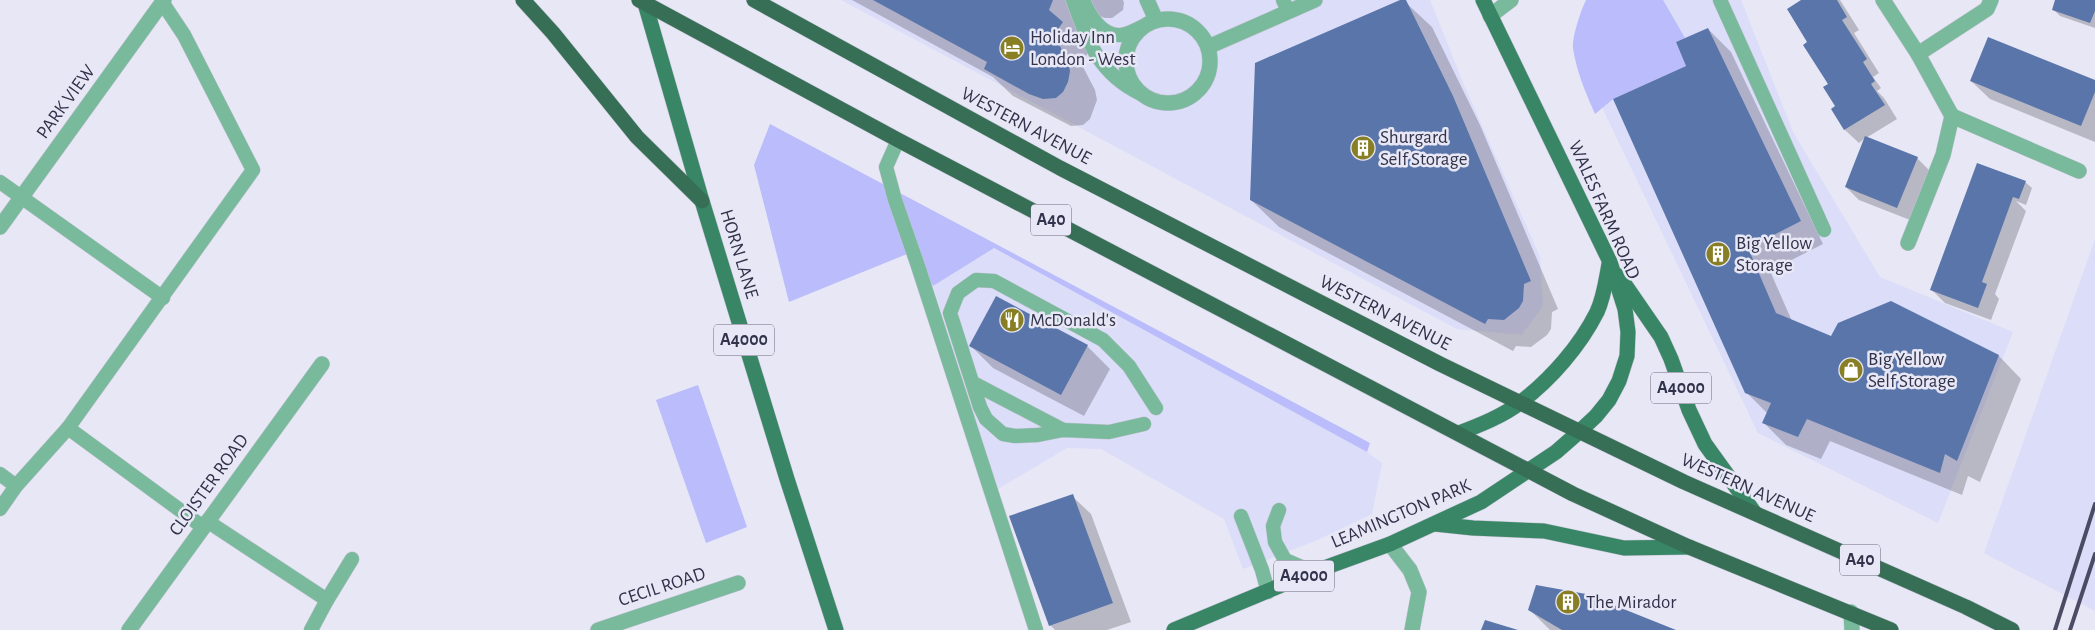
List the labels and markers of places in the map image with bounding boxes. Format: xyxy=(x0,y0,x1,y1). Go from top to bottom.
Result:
place label: Holiday Inn London - West xyxy=(1030,28,1135,69)
hotel icon: Holiday Inn London - West xyxy=(999,35,1025,61)
place label: Shurgard Self Storage xyxy=(1380,128,1468,169)
building icon: Shurgard Self Storage xyxy=(1350,135,1376,161)
place label: Big Yellow Storage xyxy=(1736,234,1812,275)
building icon: Big Yellow Storage xyxy=(1705,241,1731,267)
restaurant icon: McDonald's xyxy=(999,307,1025,333)
place label: McDonald's xyxy=(1030,311,1116,330)
place label: Big Yellow Self Storage xyxy=(1868,350,1956,391)
shop icon: Big Yellow Self Storage xyxy=(1838,357,1864,383)
building icon: The Mirador xyxy=(1555,589,1581,615)
place label: The Mirador xyxy=(1586,593,1676,612)

